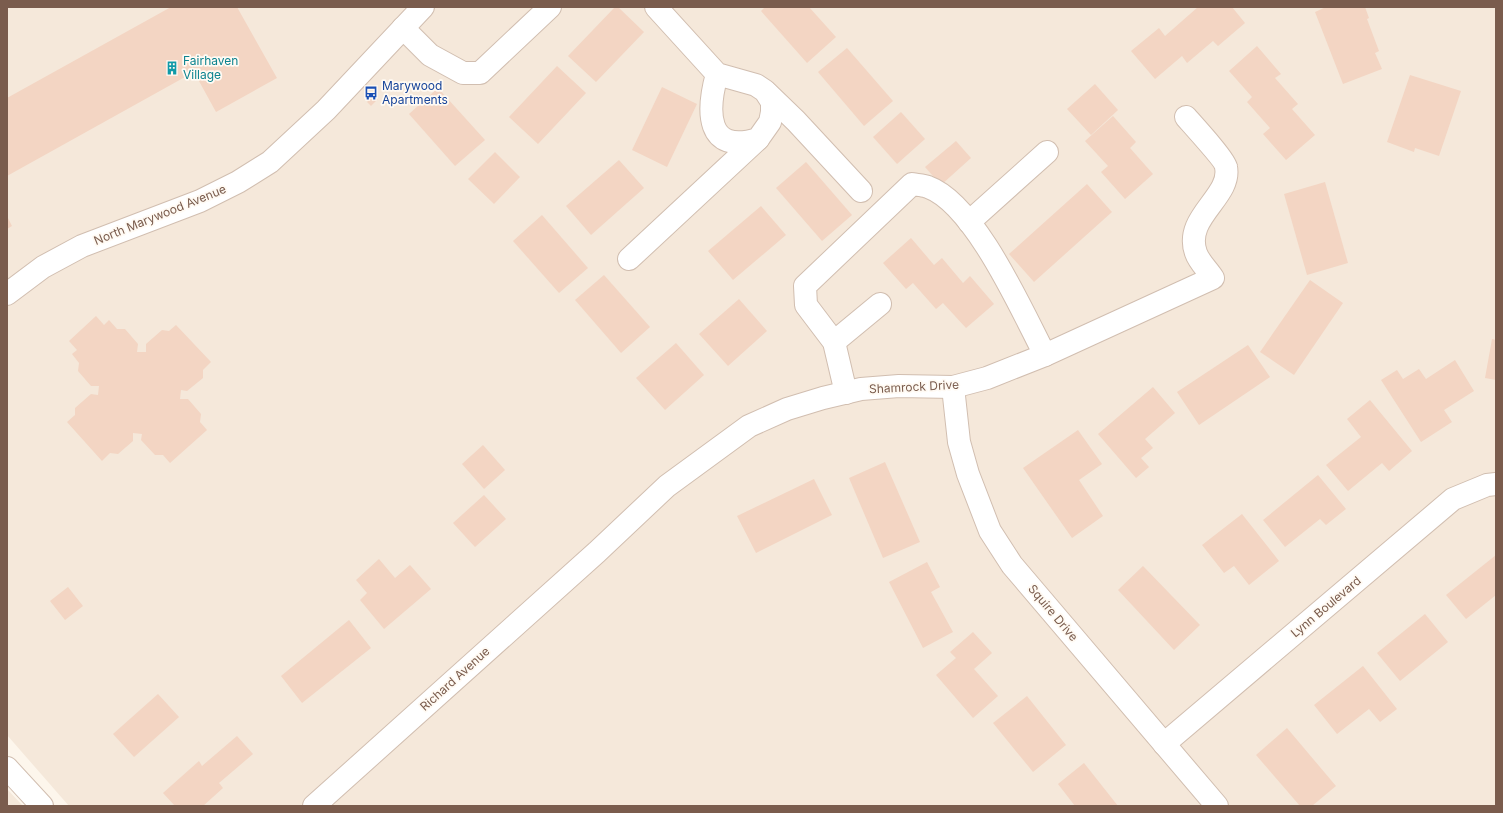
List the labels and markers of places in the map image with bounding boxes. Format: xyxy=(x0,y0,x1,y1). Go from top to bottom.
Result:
place label: Fairhaven Village xyxy=(183,53,238,82)
building icon: Fairhaven Village xyxy=(164,60,180,76)
place label: Marywood Apartments xyxy=(382,78,448,107)
bus stop icon: Marywood Apartments xyxy=(363,85,379,101)

